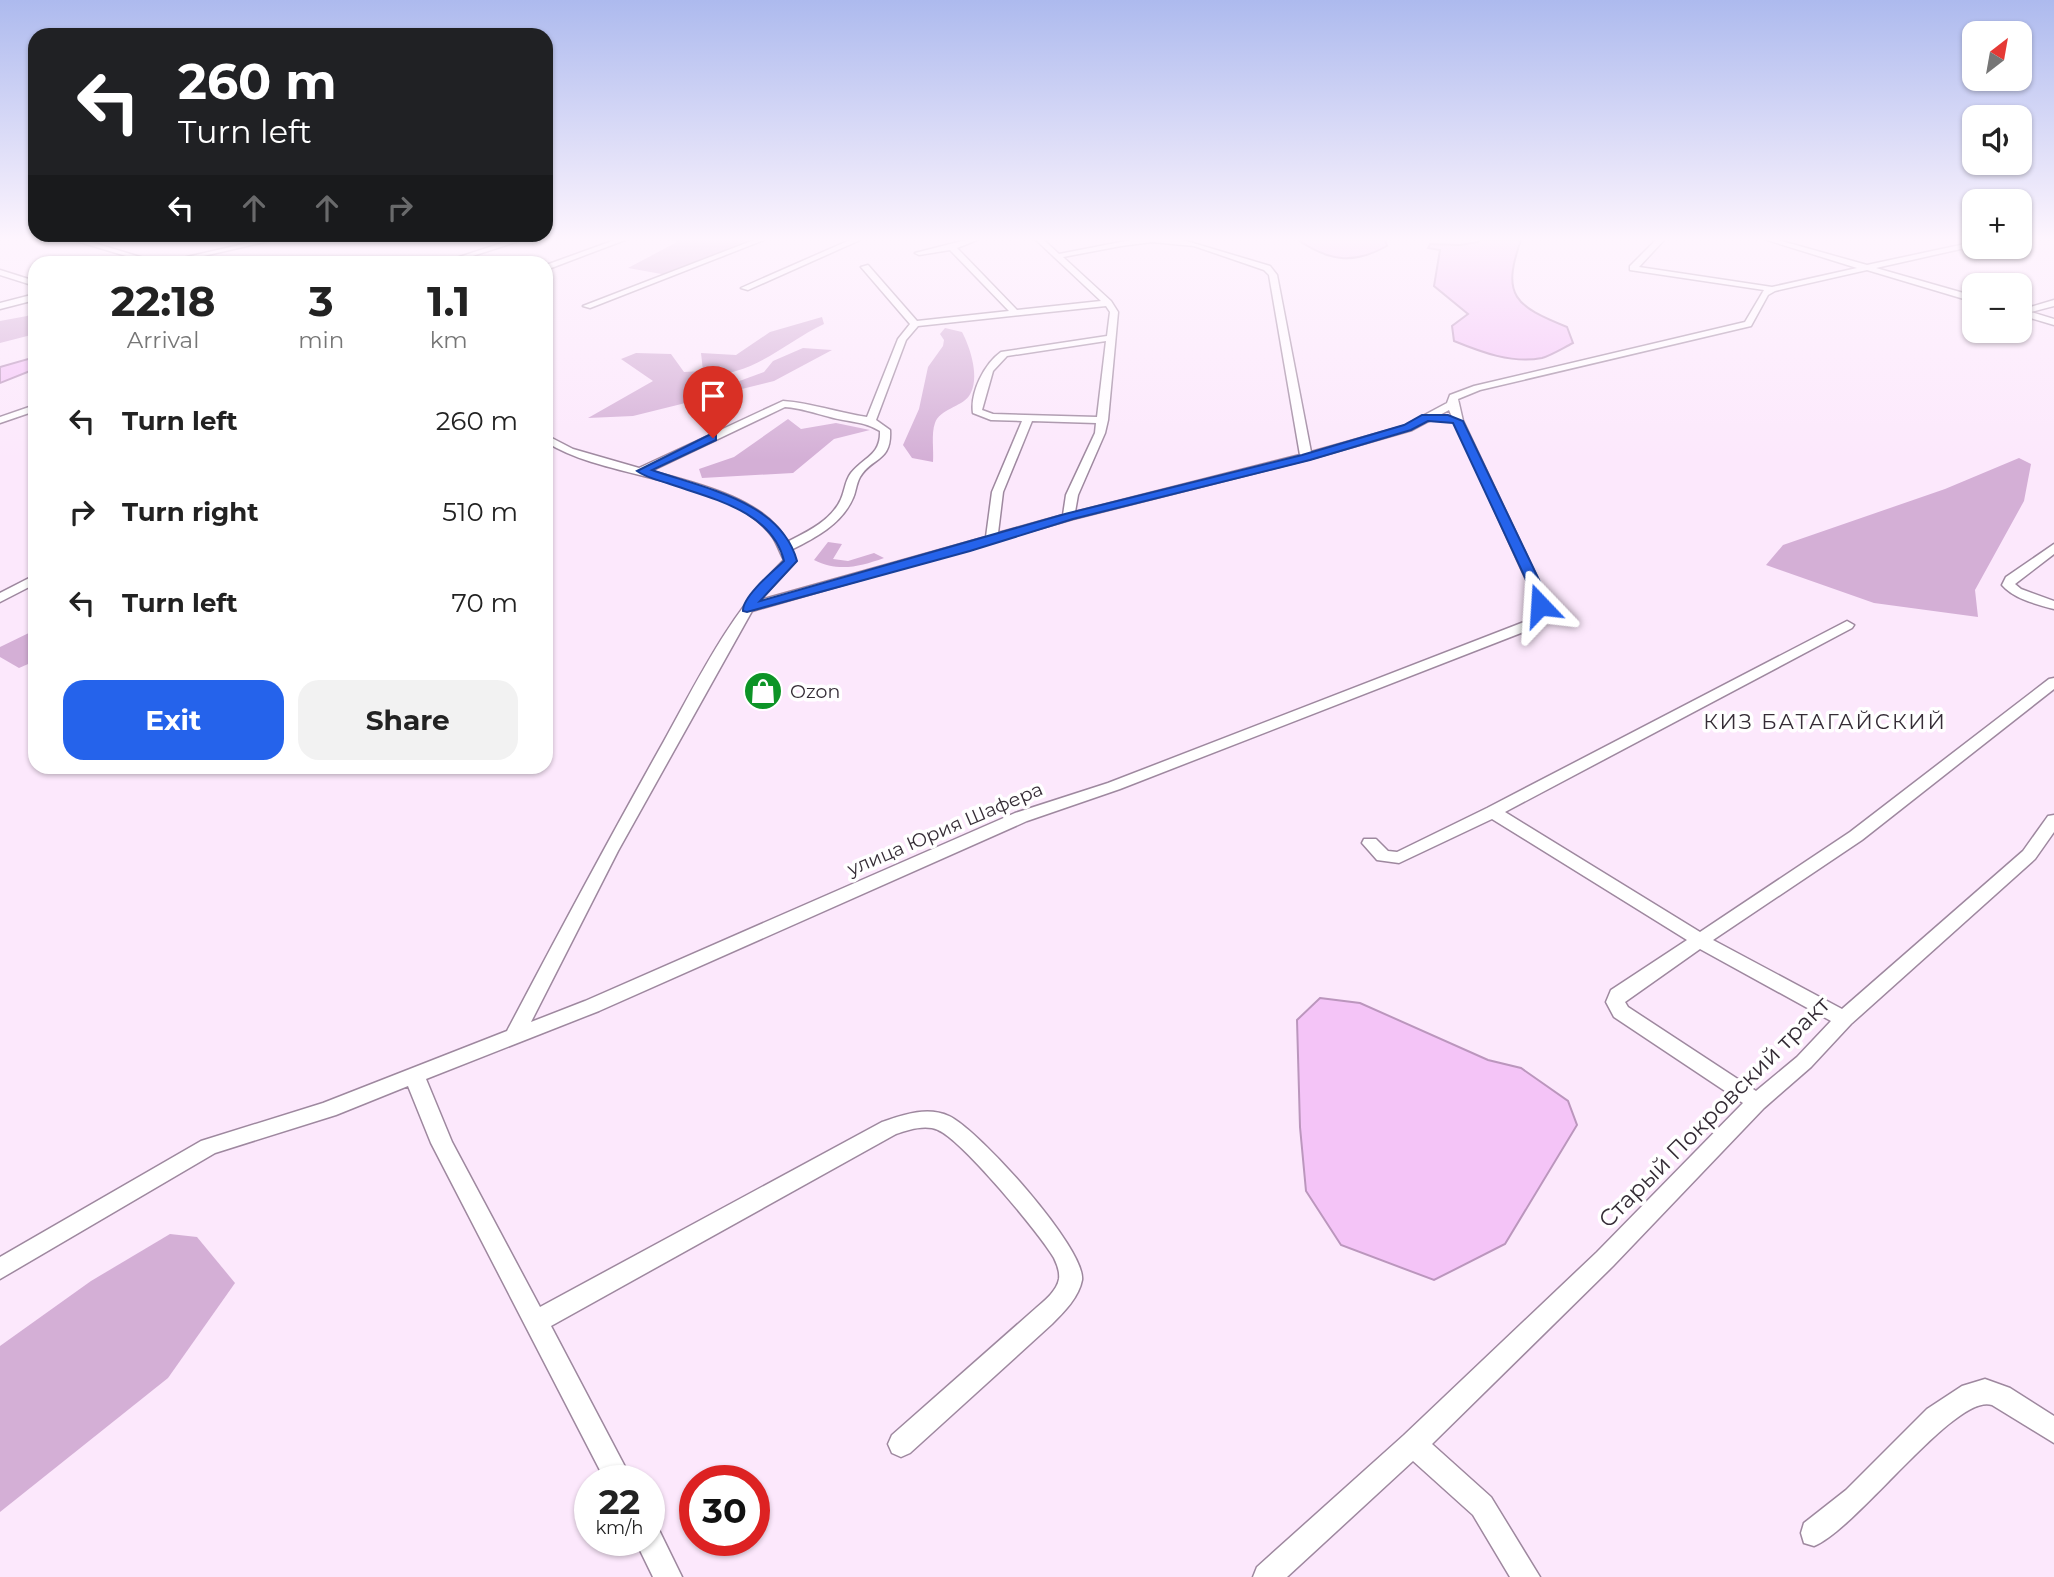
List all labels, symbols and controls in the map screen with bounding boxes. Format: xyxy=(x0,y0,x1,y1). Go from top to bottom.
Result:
north arrow xyxy=(1962,21,2032,91)
map controls xyxy=(1962,21,2032,343)
text: 260 m xyxy=(178,52,337,111)
icon: left xyxy=(63,56,154,147)
button: sound xyxy=(1962,105,2032,175)
text: Turn left xyxy=(178,112,312,151)
icon: left xyxy=(162,189,200,227)
icon: ahead xyxy=(235,189,273,227)
icon: ahead xyxy=(308,189,346,227)
icon: right xyxy=(381,189,419,227)
button: + xyxy=(1962,189,2032,259)
button: − xyxy=(1962,273,2032,343)
text: 22:18 xyxy=(111,275,215,327)
text: 3 xyxy=(309,275,334,327)
text: 1.1 xyxy=(427,275,470,327)
text: Arrival xyxy=(127,326,199,354)
text: min xyxy=(298,326,344,354)
text: km xyxy=(430,326,468,354)
pin xyxy=(683,366,743,438)
icon: arrive xyxy=(694,377,732,415)
icon: left xyxy=(63,402,101,440)
text: Turn left xyxy=(122,405,238,437)
text: 260 m xyxy=(436,405,518,437)
icon: right xyxy=(63,493,101,531)
text: Turn right xyxy=(122,496,258,528)
text: 510 m xyxy=(442,496,518,528)
position arrow xyxy=(1503,568,1577,642)
icon: left xyxy=(63,584,101,622)
text: Turn left xyxy=(122,587,238,619)
text: 70 m xyxy=(452,587,518,619)
shop icon: Ozon xyxy=(742,670,784,712)
button: Exit xyxy=(63,680,284,760)
button: Share xyxy=(298,680,518,760)
place label: Ozon xyxy=(790,680,840,703)
district label: КИЗ БАТАГАЙСКИЙ xyxy=(1703,709,1947,734)
street label: улица Юрия Шафера xyxy=(843,777,1046,881)
street label: Старый Покровский тракт xyxy=(1593,991,1835,1233)
speed limit sign: 30 xyxy=(679,1465,770,1556)
text: 22 xyxy=(599,1480,640,1523)
text: km/h xyxy=(595,1517,644,1539)

